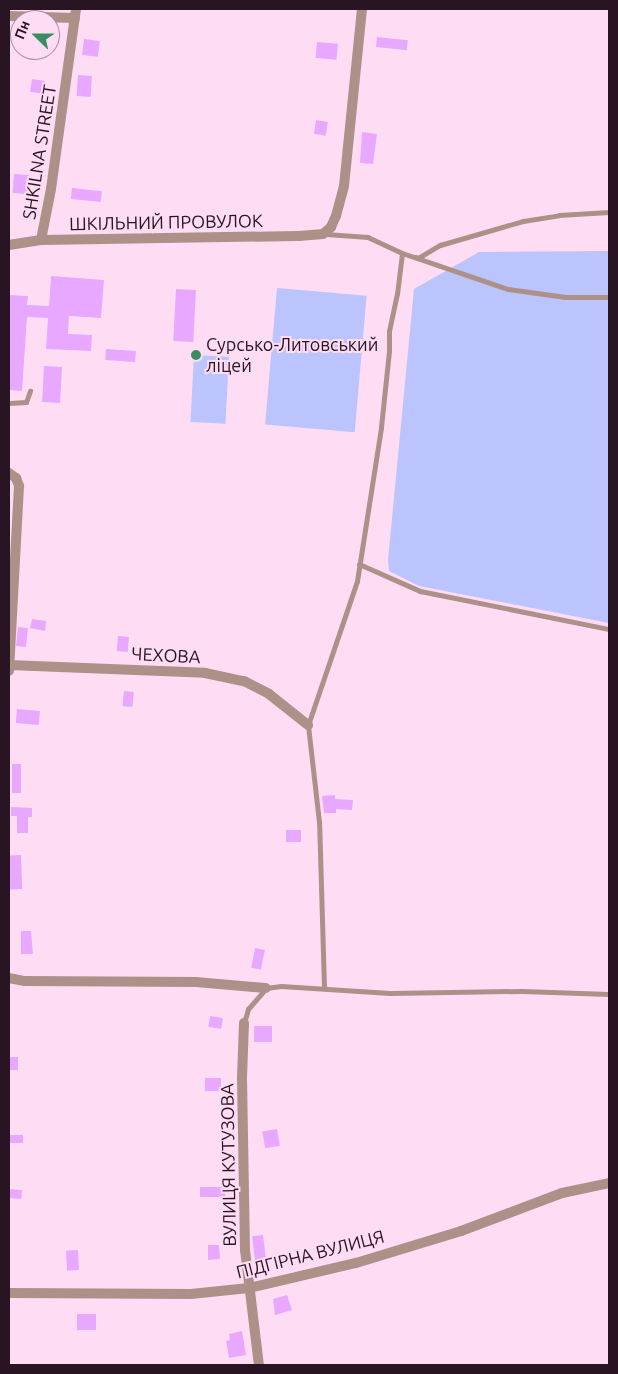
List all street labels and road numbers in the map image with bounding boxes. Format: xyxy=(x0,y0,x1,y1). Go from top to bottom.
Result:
street label: SHKILNA STREET xyxy=(18,83,60,221)
street label: ШКІЛЬНИЙ ПРОВУЛОК xyxy=(69,210,263,234)
street label: ЧЕХОВА xyxy=(131,642,201,668)
street label: ВУЛИЦЯ КУТУЗОВА xyxy=(216,1083,240,1247)
street label: ПІДГІРНА ВУЛИЦЯ xyxy=(234,1225,386,1283)

